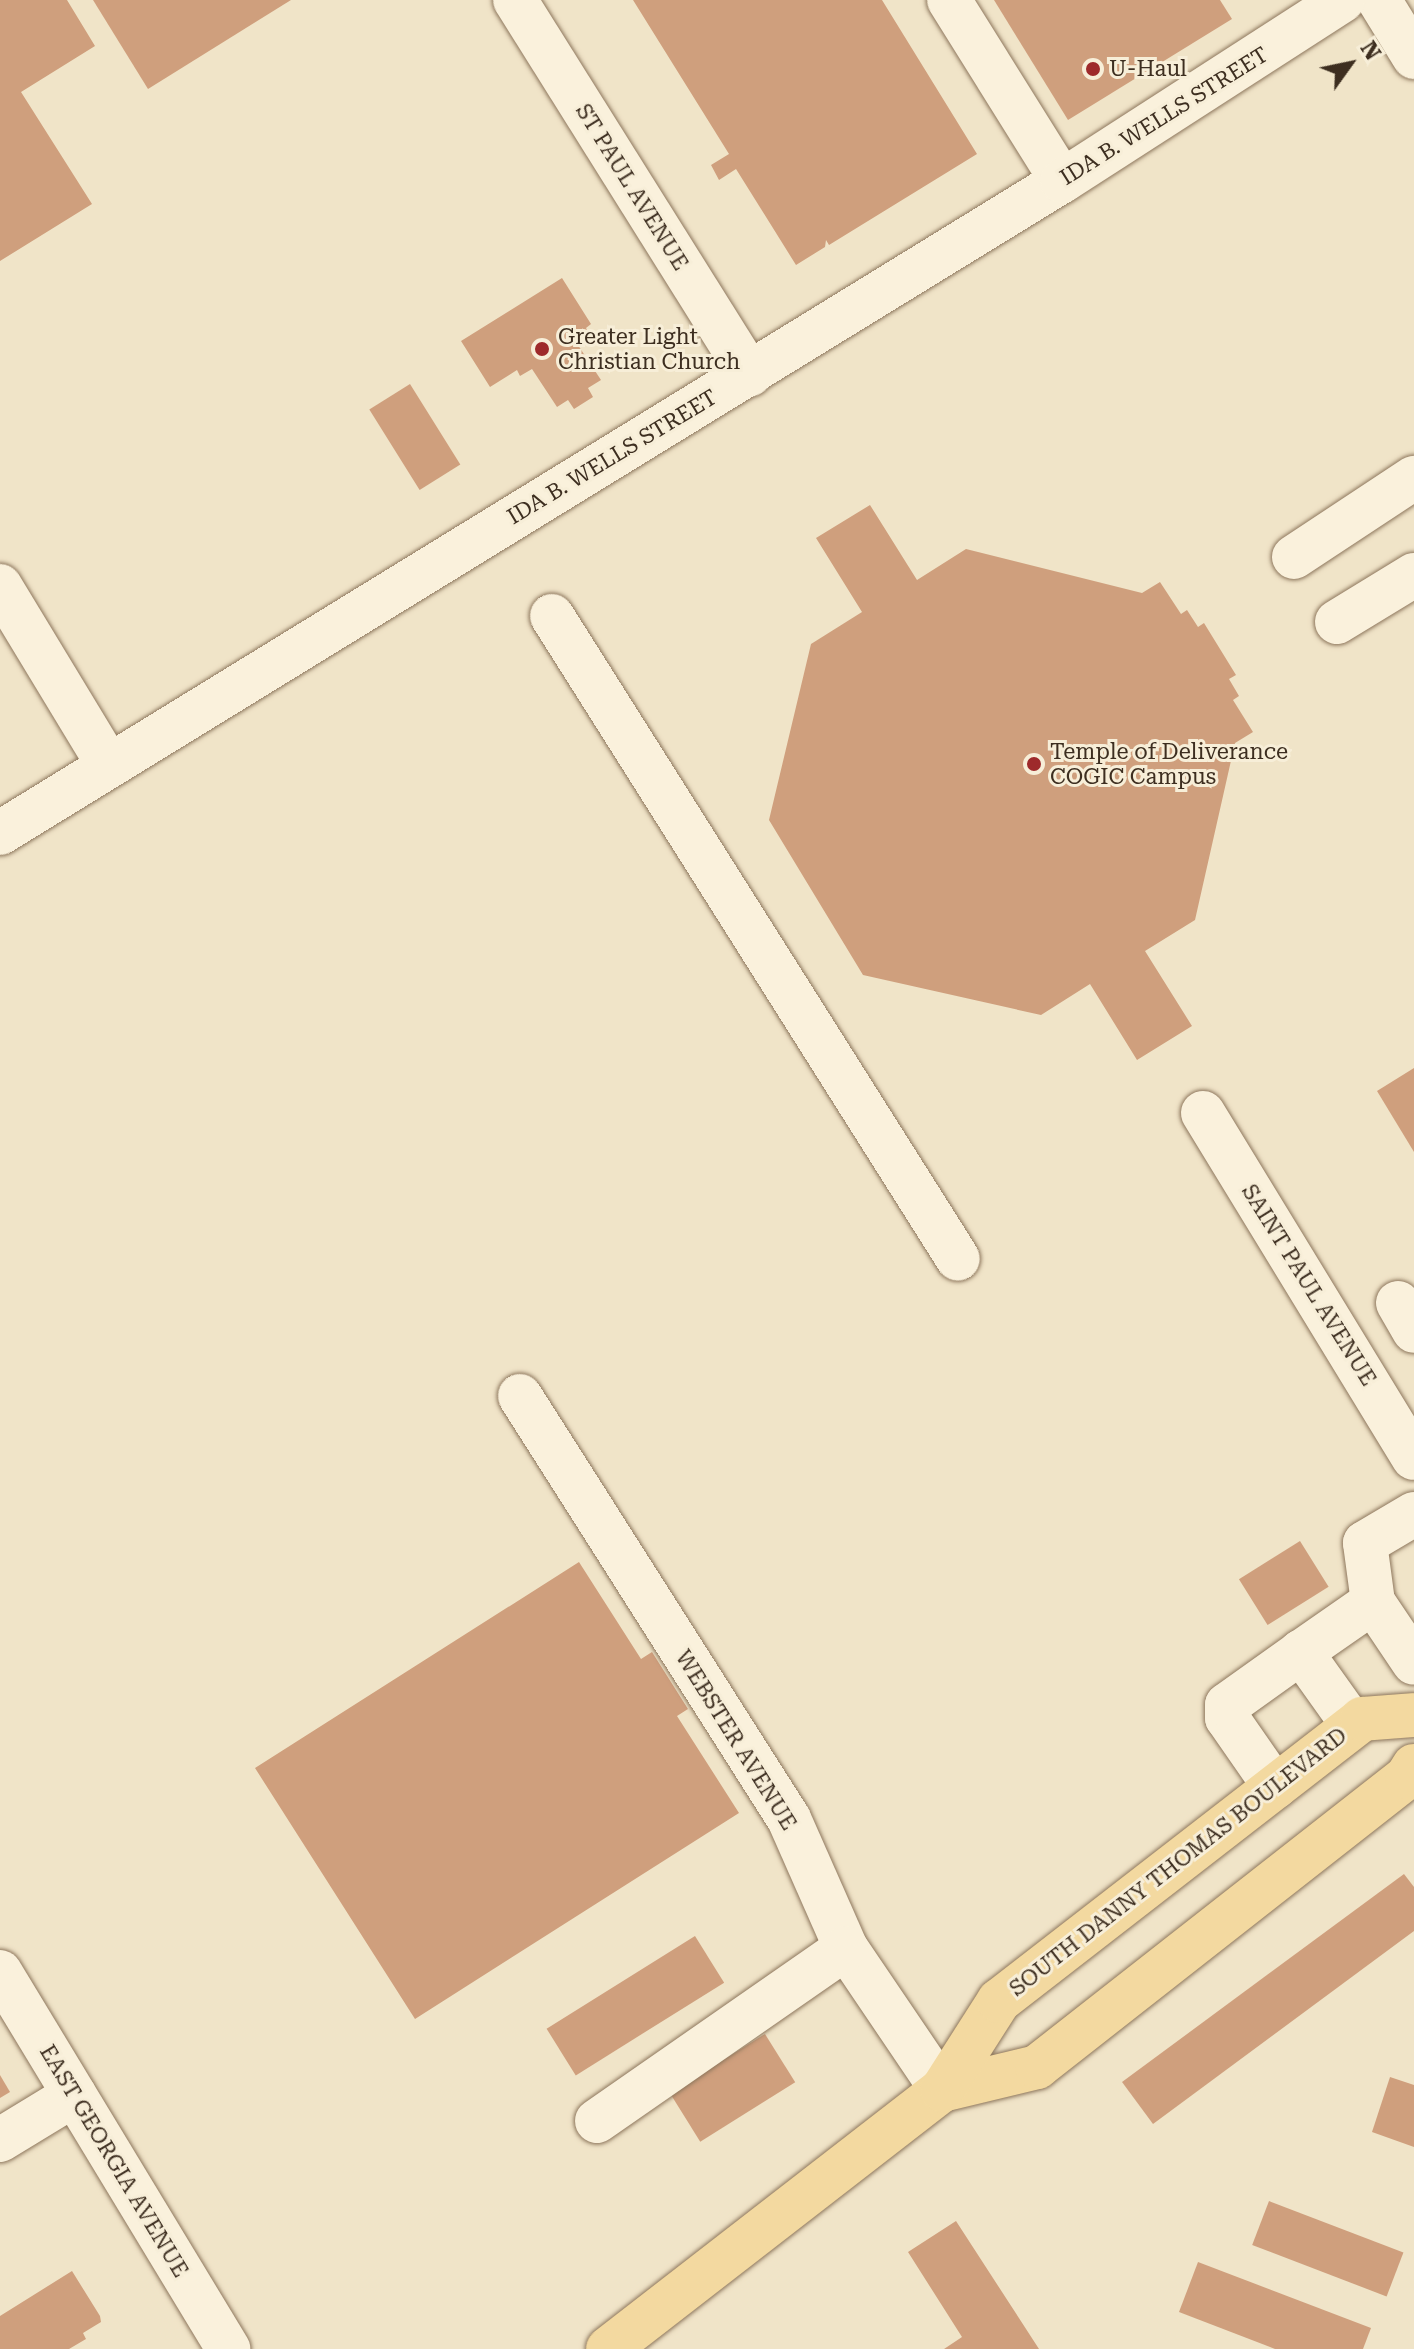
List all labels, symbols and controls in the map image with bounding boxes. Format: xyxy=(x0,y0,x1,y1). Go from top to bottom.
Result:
north arrow xyxy=(1310,24,1390,104)
text: N xyxy=(1355,37,1386,65)
street label: IDA B. WELLS STREET xyxy=(1055,41,1273,191)
place label: U-Haul xyxy=(1109,56,1187,82)
marker: U-Haul xyxy=(1084,60,1102,78)
street label: ST PAUL AVENUE xyxy=(570,99,694,275)
place label: Greater Light Christian Church xyxy=(558,323,740,374)
marker: Greater Light Christian Church xyxy=(533,340,551,358)
street label: IDA B. WELLS STREET xyxy=(502,384,722,530)
place label: Temple of Deliverance COGIC Campus xyxy=(1050,738,1288,790)
marker: Temple of Deliverance COGIC Campus xyxy=(1025,755,1043,773)
street label: SAINT PAUL AVENUE xyxy=(1236,1179,1382,1391)
street label: WEBSTER AVENUE xyxy=(670,1645,802,1835)
street label: SOUTH DANNY THOMAS BOULEVARD xyxy=(1004,1722,1352,2002)
street label: EAST GEORGIA AVENUE xyxy=(34,2040,194,2282)

